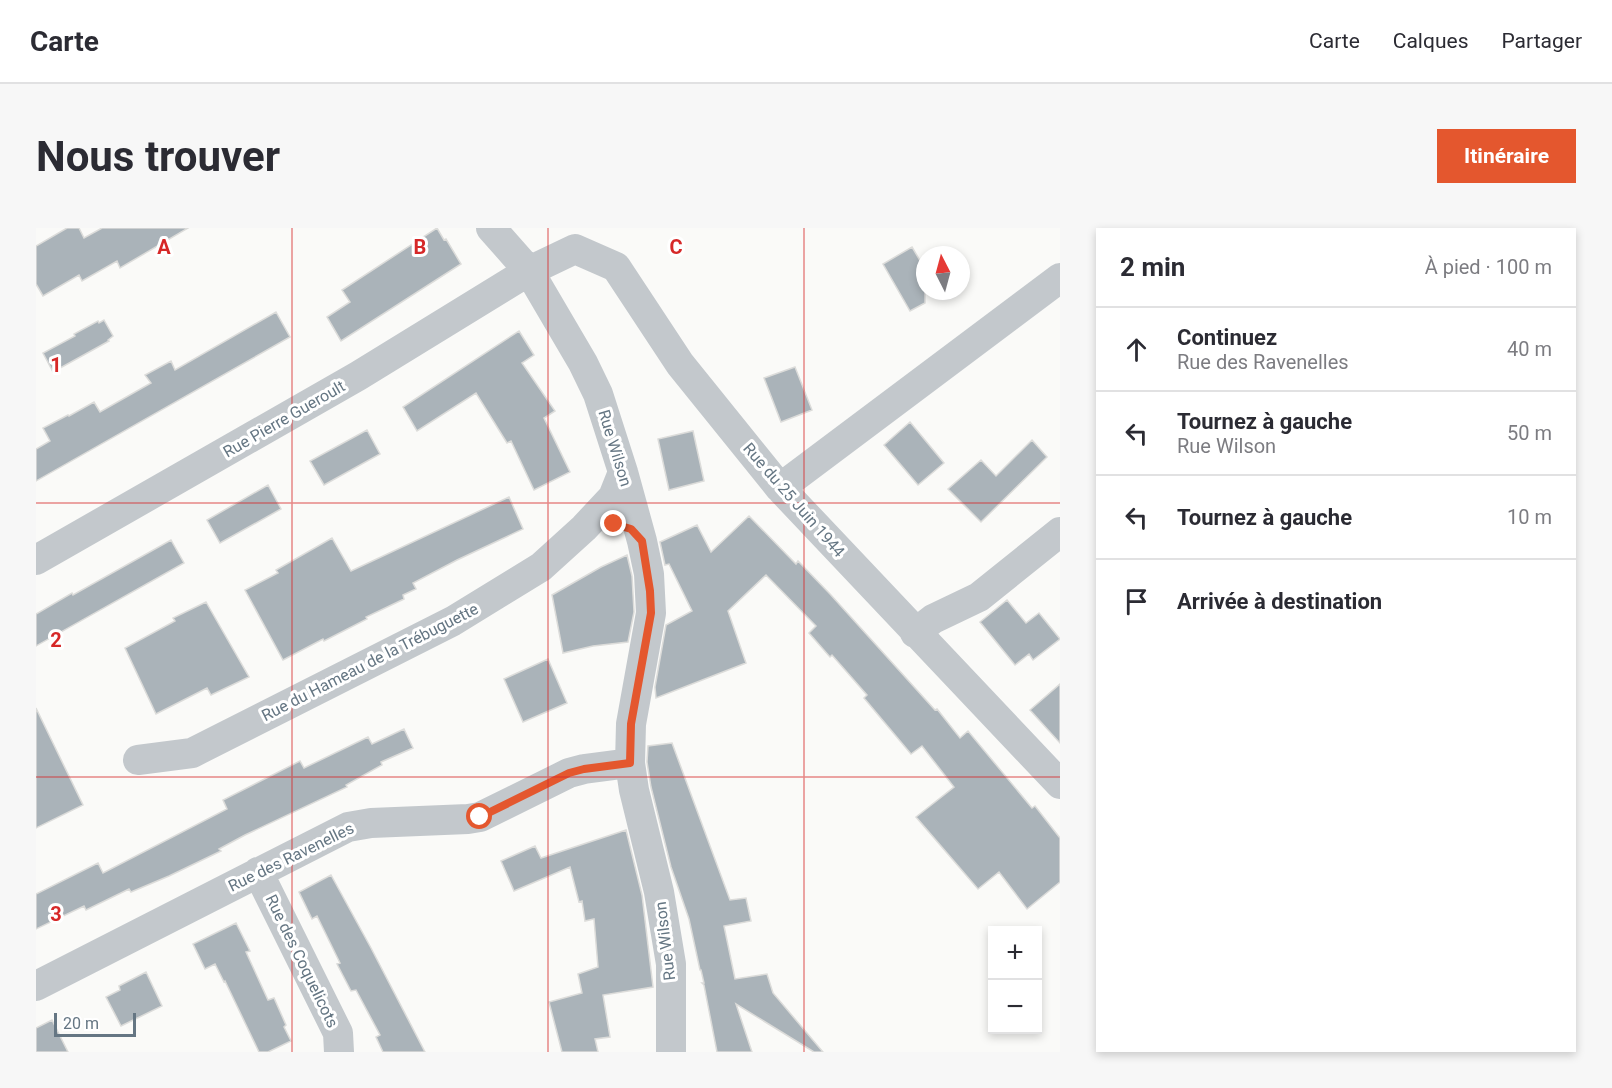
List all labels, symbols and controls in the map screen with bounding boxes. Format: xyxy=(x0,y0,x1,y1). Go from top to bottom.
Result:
text: Carte xyxy=(30,25,99,58)
text: Carte xyxy=(1309,29,1360,53)
text: Calques xyxy=(1393,29,1468,53)
text: Partager xyxy=(1501,29,1582,53)
button: Itinéraire xyxy=(1437,129,1576,183)
text: Nous trouver xyxy=(36,132,280,181)
text: A xyxy=(157,235,171,259)
text: B xyxy=(414,235,426,259)
text: C xyxy=(669,235,683,259)
north arrow xyxy=(916,246,970,300)
text: 2 min xyxy=(1120,252,1185,282)
text: À pied · 100 m xyxy=(1425,255,1552,279)
text: Continuez xyxy=(1177,325,1277,350)
icon: ahead xyxy=(1120,333,1153,366)
text: 40 m xyxy=(1507,337,1552,361)
text: Rue des Ravenelles xyxy=(1177,350,1349,374)
text: 1 xyxy=(50,353,62,377)
street label: Rue Pierre Gueroult xyxy=(220,376,348,462)
street label: Rue Wilson xyxy=(594,407,636,489)
text: Tournez à gauche xyxy=(1177,409,1352,434)
icon: left xyxy=(1120,417,1153,450)
text: 50 m xyxy=(1507,421,1552,445)
text: Rue Wilson xyxy=(1177,434,1276,458)
street label: Rue du 25 Juin 1944 xyxy=(739,439,849,561)
icon: left xyxy=(1120,501,1153,534)
text: Tournez à gauche xyxy=(1177,505,1352,530)
text: 10 m xyxy=(1507,505,1552,529)
route end xyxy=(600,510,626,536)
icon: arrive xyxy=(1120,585,1153,618)
text: Arrivée à destination xyxy=(1177,589,1382,614)
street label: Rue du Hameau de la Trébuguette xyxy=(259,599,481,725)
text: 2 xyxy=(50,628,62,652)
route start xyxy=(466,803,492,829)
street label: Rue des Ravenelles xyxy=(225,818,357,896)
street label: Rue des Coquelicots xyxy=(262,891,342,1031)
street label: Rue Wilson xyxy=(651,900,679,982)
text: 3 xyxy=(50,902,62,926)
map controls xyxy=(988,926,1042,1034)
button: + xyxy=(988,926,1042,980)
button: − xyxy=(988,980,1042,1034)
scale bar xyxy=(54,1010,136,1038)
text: 20 m xyxy=(63,1014,99,1033)

